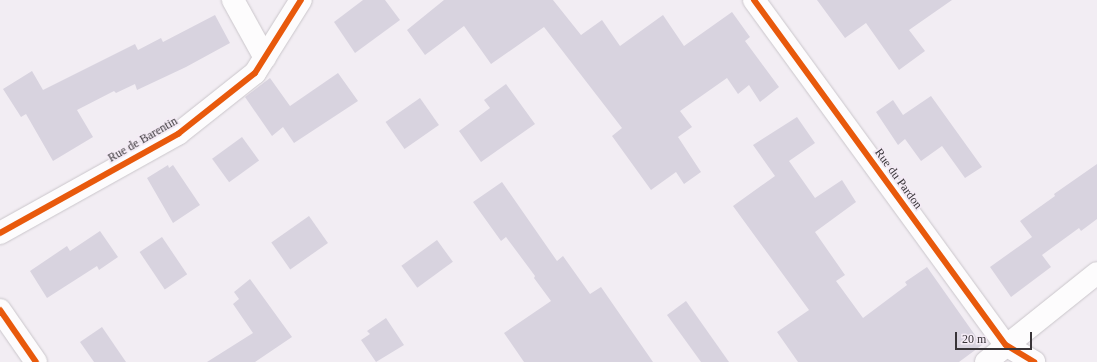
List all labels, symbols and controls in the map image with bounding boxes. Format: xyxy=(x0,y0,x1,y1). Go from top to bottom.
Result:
street label: Rue de Barentin xyxy=(106,114,180,166)
street label: Rue du Pardon xyxy=(871,146,925,212)
scale bar xyxy=(957,324,1034,350)
text: 20 m xyxy=(962,332,986,346)

